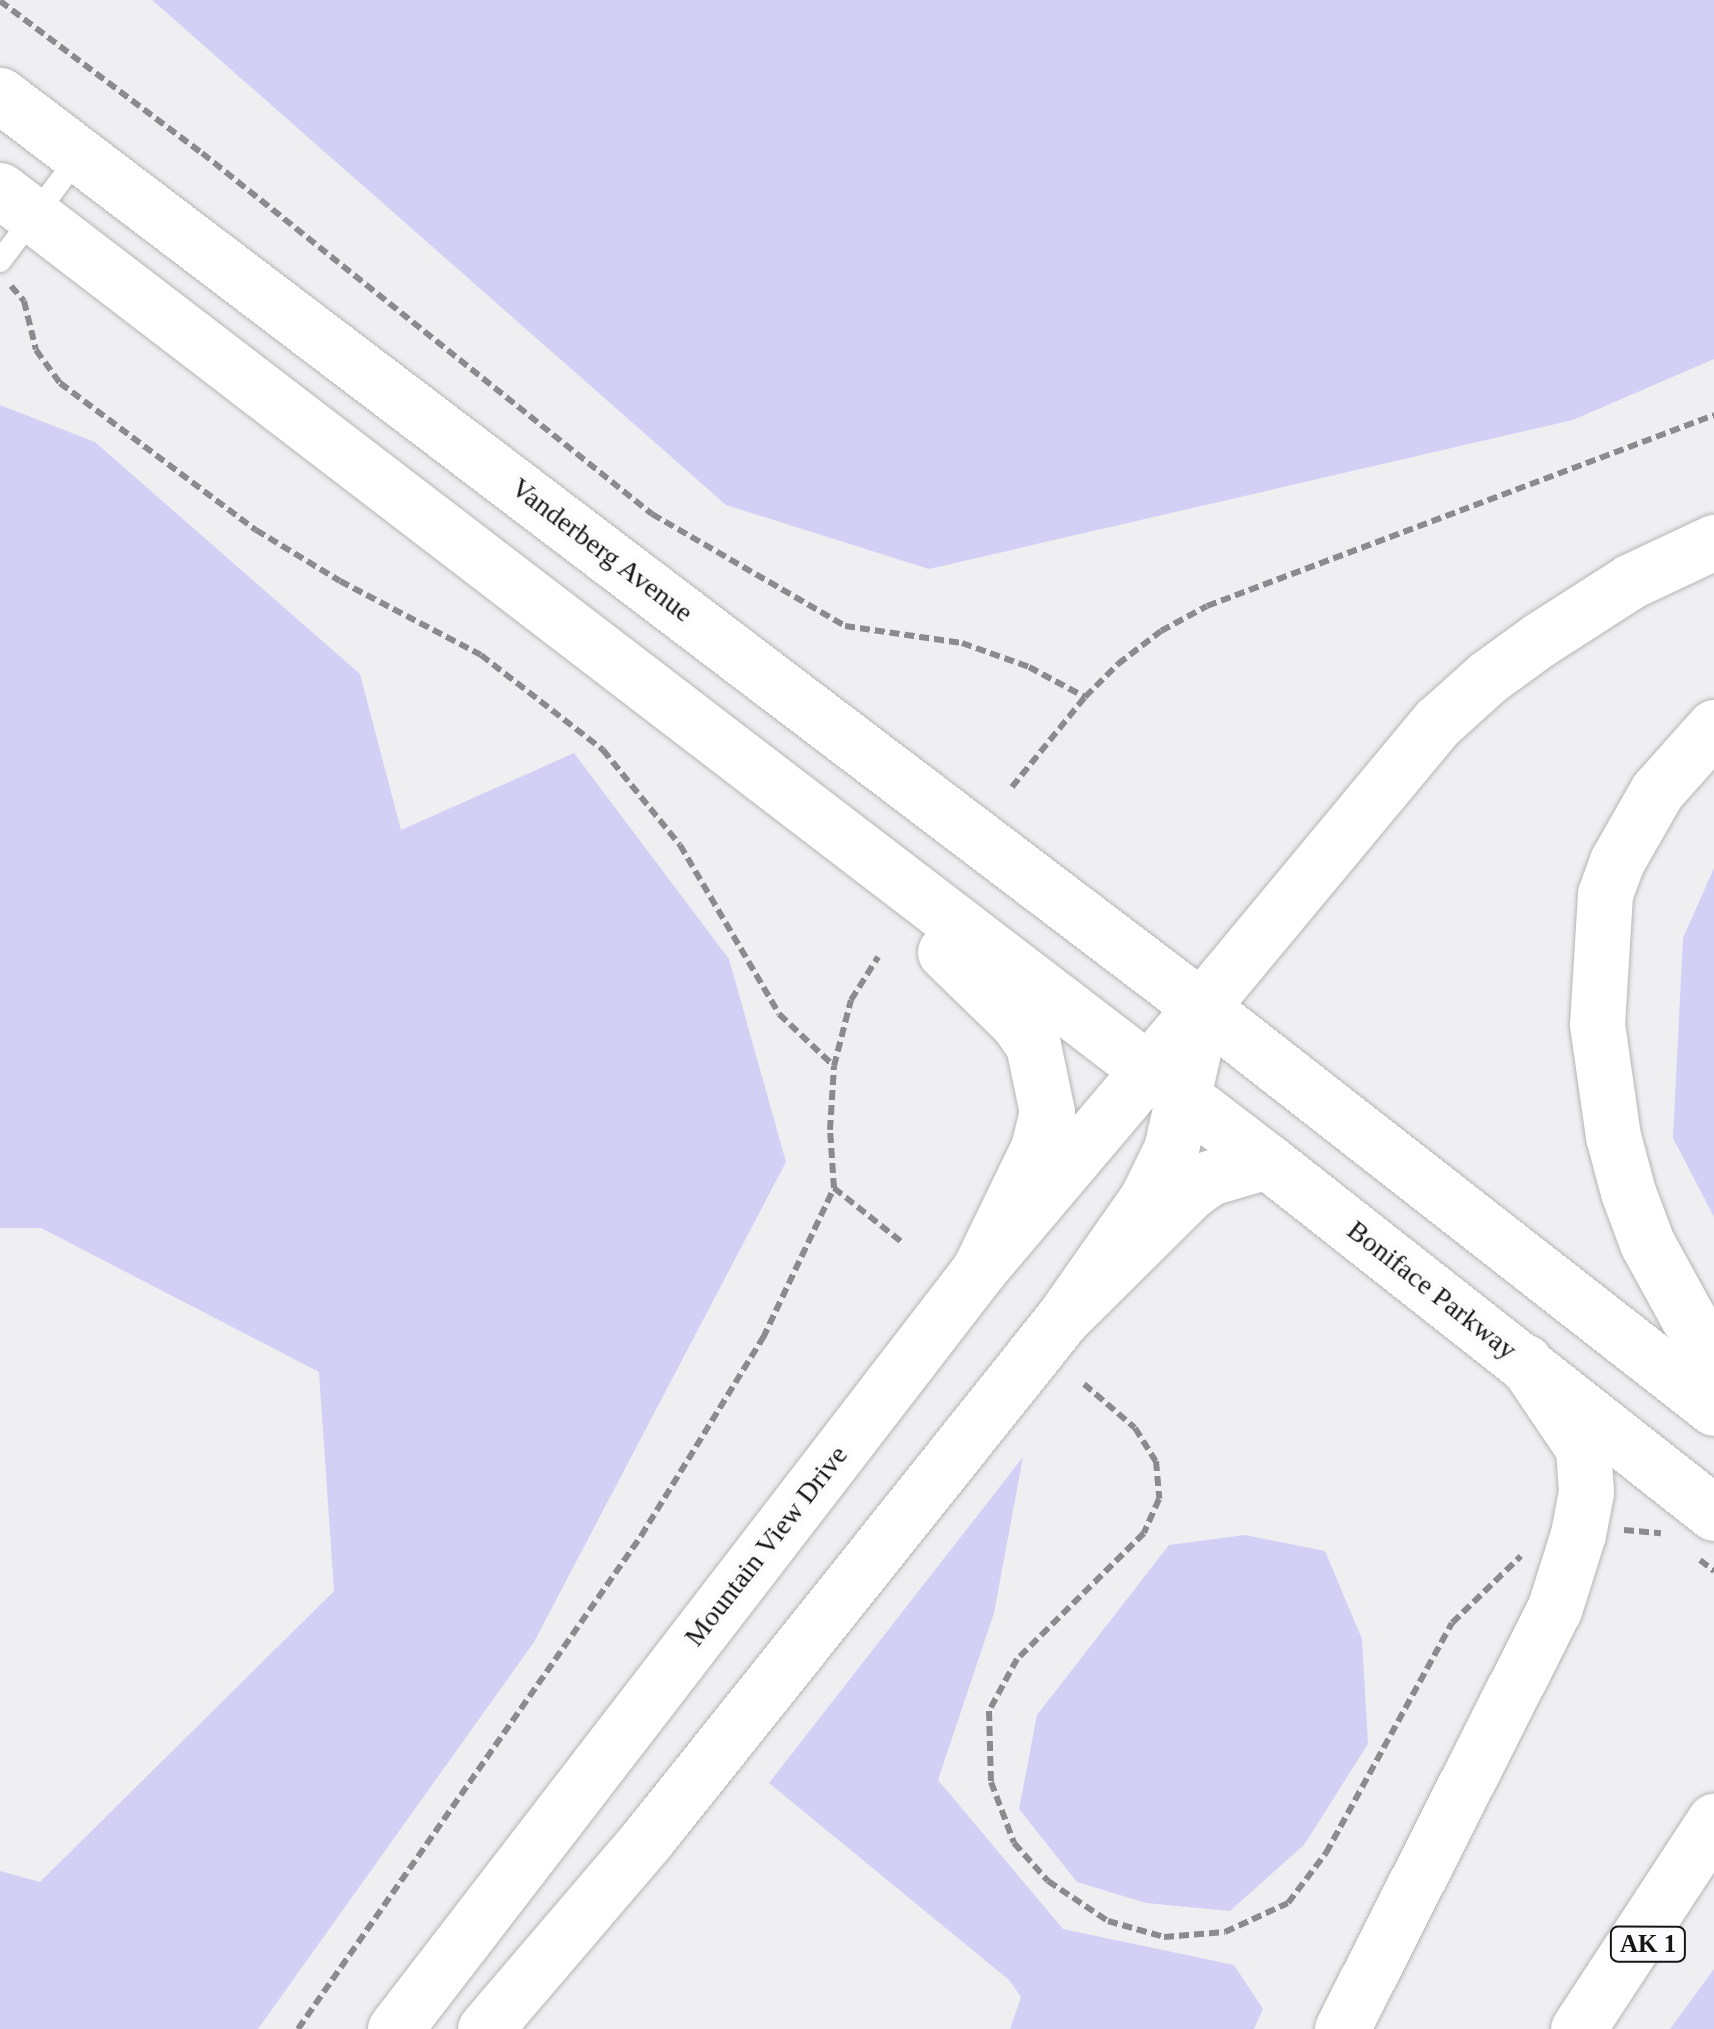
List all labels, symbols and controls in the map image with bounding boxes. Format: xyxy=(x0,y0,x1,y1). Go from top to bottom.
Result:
street label: Vanderberg Avenue xyxy=(504,470,700,630)
street label: Boniface Parkway xyxy=(1340,1213,1524,1367)
street label: Mountain View Drive xyxy=(677,1439,855,1653)
road number: AK 1 xyxy=(1608,1924,1688,1964)

